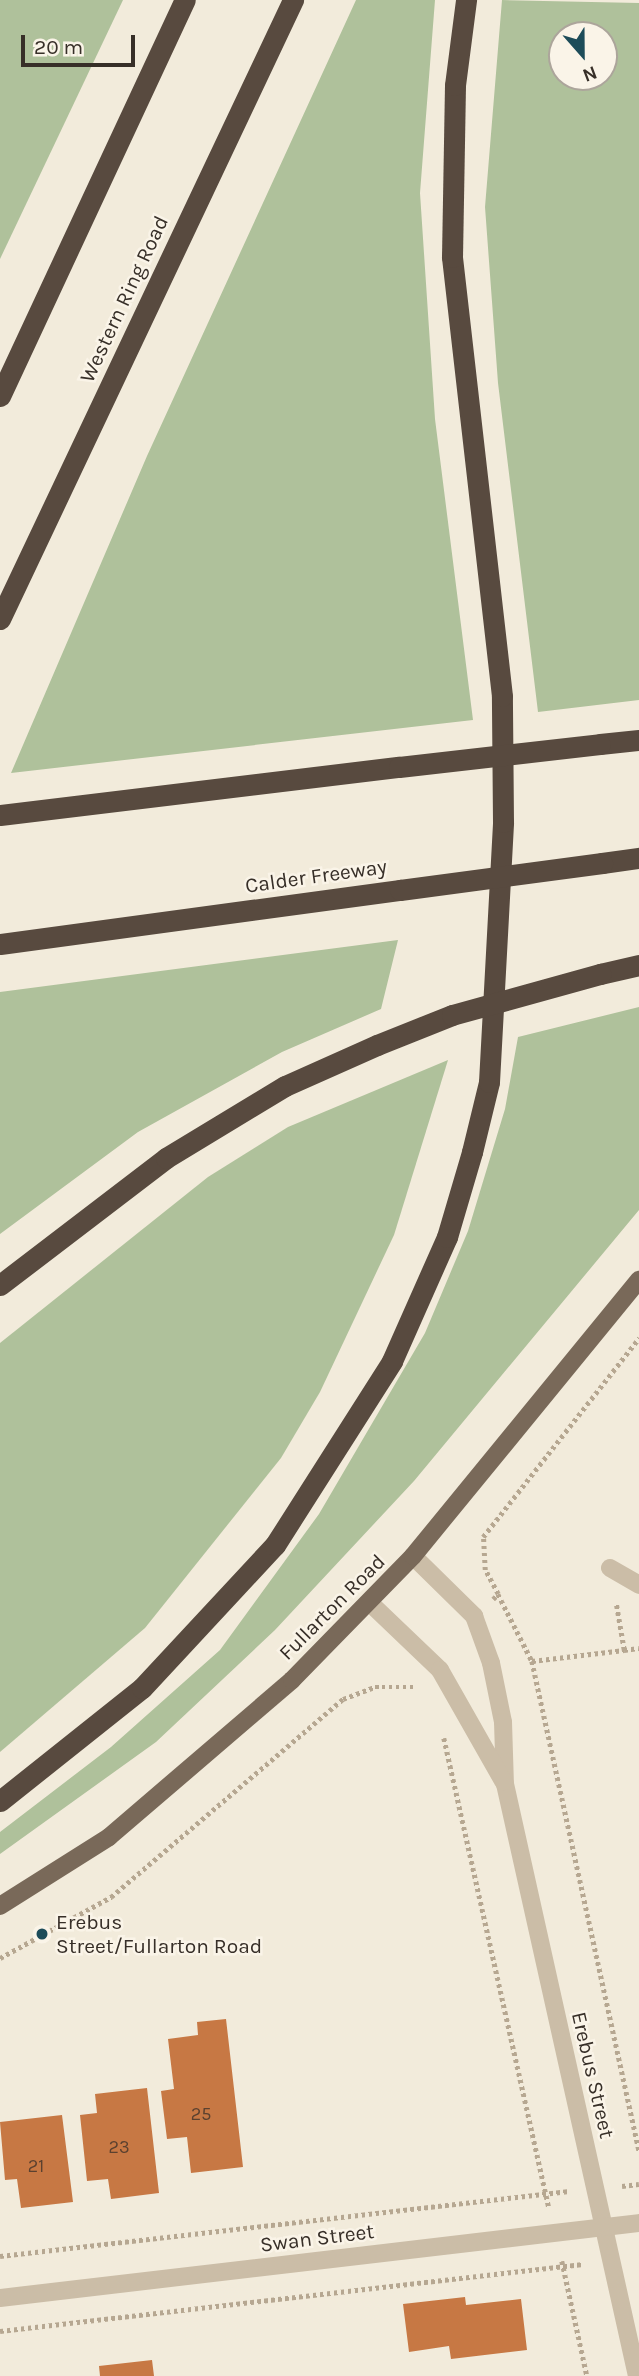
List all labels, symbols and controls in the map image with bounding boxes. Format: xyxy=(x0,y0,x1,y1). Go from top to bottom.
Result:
scale bar xyxy=(24,21,138,65)
north arrow xyxy=(548,21,618,91)
text: 20 m xyxy=(34,35,83,59)
text: N xyxy=(580,61,600,86)
street label: Western Ring Road xyxy=(74,212,174,386)
street label: Calder Freeway xyxy=(244,854,388,898)
street label: Fullarton Road xyxy=(274,1549,390,1665)
place label: Erebus Street/Fullarton Road xyxy=(56,1909,262,1959)
marker: Erebus Street/Fullarton Road xyxy=(34,1926,50,1942)
street label: Erebus Street xyxy=(566,2009,620,2141)
house number: 25 xyxy=(191,2103,211,2125)
house number: 23 xyxy=(108,2136,130,2158)
house number: 21 xyxy=(28,2155,44,2177)
street label: Swan Street xyxy=(259,2219,375,2257)

